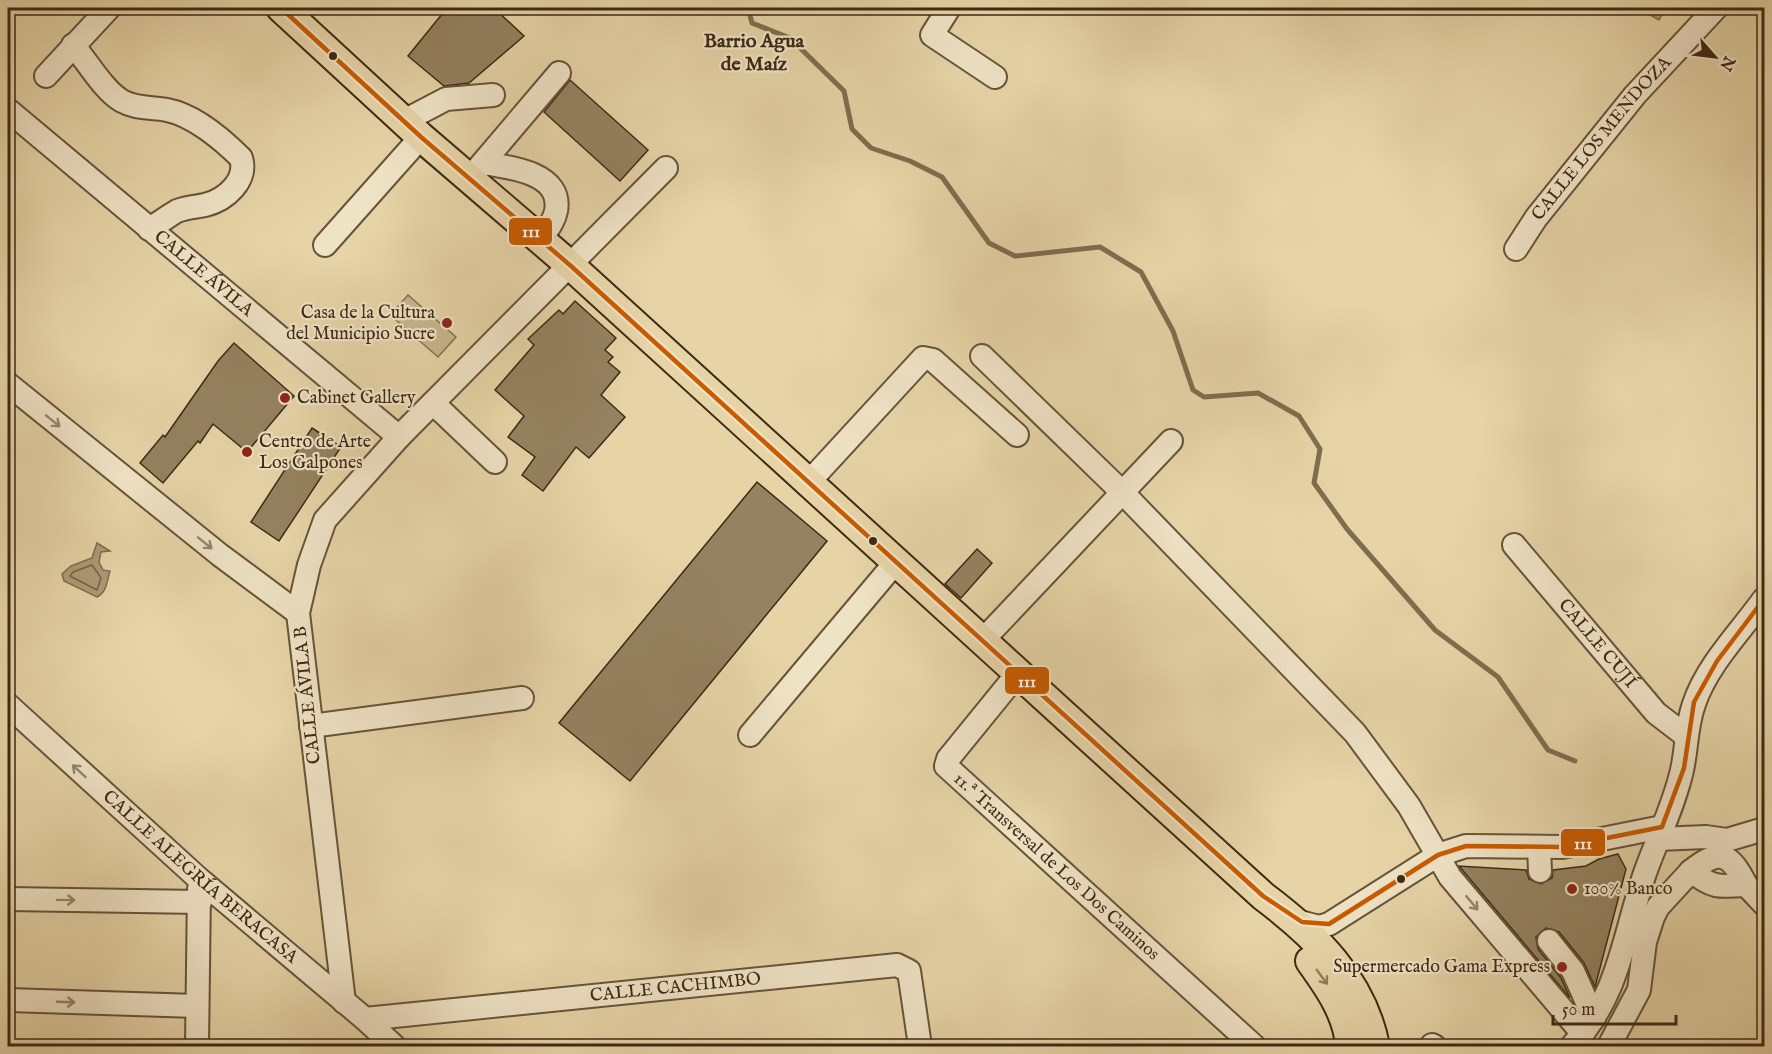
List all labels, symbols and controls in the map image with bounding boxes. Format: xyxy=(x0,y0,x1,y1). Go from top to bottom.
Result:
north arrow xyxy=(1685,27,1745,87)
district label: Barrio Agua de Maíz xyxy=(704,29,805,77)
unlabelled marker xyxy=(327,50,339,62)
street label: CALLE LOS MENDOZA xyxy=(1527,51,1677,226)
text: N xyxy=(1714,51,1739,74)
line badge: 111 xyxy=(508,217,553,246)
text: 111 xyxy=(522,223,540,243)
street label: CALLE ÁVILA xyxy=(149,225,259,322)
place label: Casa de la Cultura del Municipio Sucre xyxy=(286,302,435,346)
marker: Casa de la Cultura del Municipio Sucre xyxy=(440,316,454,330)
place label: Cabinet Gallery xyxy=(297,387,416,410)
marker: Cabinet Gallery xyxy=(278,391,292,405)
one-way arrow xyxy=(45,414,60,428)
place label: Centro de Arte Los Galpones xyxy=(259,431,371,475)
marker: Centro de Arte Los Galpones xyxy=(240,445,254,459)
unlabelled marker xyxy=(867,535,879,547)
one-way arrow xyxy=(197,536,213,549)
street label: CALLE CUJÍ xyxy=(1553,594,1644,694)
street label: CALLE ÁVILA B xyxy=(287,625,327,765)
line badge: 111 xyxy=(1004,666,1050,695)
text: 111 xyxy=(1018,673,1036,693)
one-way arrow xyxy=(71,764,86,778)
street label: 11.ª Transversal de Los Dos Caminos xyxy=(948,768,1164,966)
street label: CALLE ALEGRÍA BERACASA xyxy=(98,785,303,969)
line badge: 111 xyxy=(1560,828,1606,857)
text: 111 xyxy=(1574,835,1592,855)
unlabelled marker xyxy=(1395,873,1407,885)
place label: 100% Banco xyxy=(1584,878,1673,901)
marker: 100% Banco xyxy=(1565,882,1579,896)
one-way arrow xyxy=(55,894,75,906)
one-way arrow xyxy=(1465,895,1478,911)
place label: Supermercado Gama Express xyxy=(1333,956,1550,979)
marker: Supermercado Gama Express xyxy=(1555,960,1569,974)
street label: CALLE CACHIMBO xyxy=(589,967,762,1008)
one-way arrow xyxy=(1316,969,1328,985)
scale bar xyxy=(1553,988,1676,1026)
one-way arrow xyxy=(55,996,75,1008)
text: 50 m xyxy=(1562,999,1595,1022)

